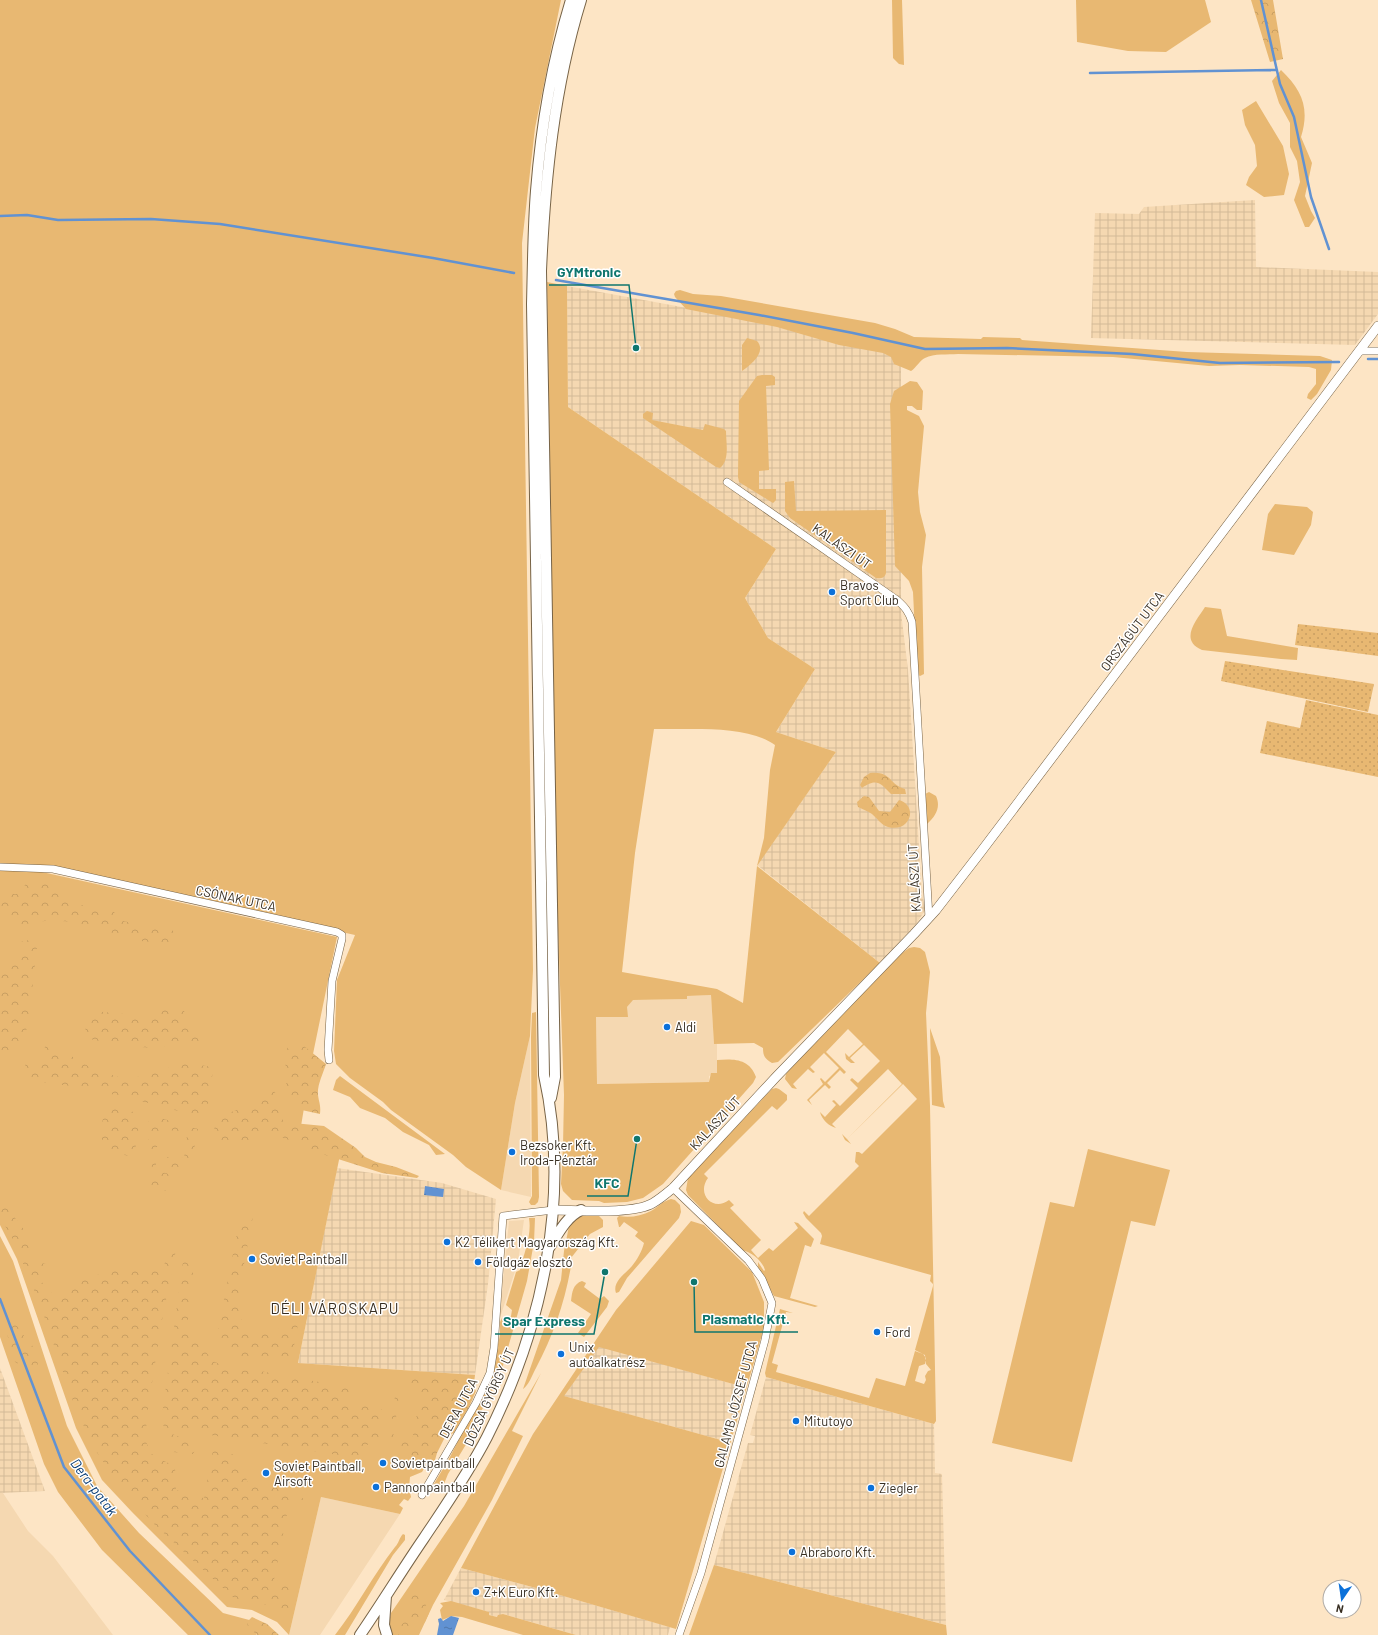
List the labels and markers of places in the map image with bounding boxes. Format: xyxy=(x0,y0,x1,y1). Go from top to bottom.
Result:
callout: GYMtronic xyxy=(549,259,629,285)
place label: Bravos Sport Club xyxy=(840,577,899,608)
marker: Bravos Sport Club xyxy=(827,587,837,597)
place label: Aldi xyxy=(675,1019,696,1035)
marker: Aldi xyxy=(662,1022,672,1032)
place label: Bezsoker Kft. Iroda-Pénztár xyxy=(520,1137,598,1168)
marker: Bezsoker Kft. Iroda-Pénztár xyxy=(507,1147,517,1157)
callout: KFC xyxy=(587,1170,628,1196)
place label: K2 Télikert Magyarország Kft. xyxy=(455,1234,619,1250)
marker: K2 Télikert Magyarország Kft. xyxy=(442,1237,452,1247)
place label: Soviet Paintball xyxy=(260,1251,347,1267)
marker: Soviet Paintball xyxy=(247,1254,257,1264)
place label: Földgáz elosztó xyxy=(486,1254,572,1270)
marker: Földgáz elosztó xyxy=(473,1257,483,1267)
callout: Plasmatic Kft. xyxy=(695,1306,798,1332)
callout: Spar Express xyxy=(495,1308,594,1334)
place label: Ford xyxy=(885,1324,911,1340)
marker: Ford xyxy=(872,1327,882,1337)
place label: Unix autóalkatrész xyxy=(569,1339,645,1370)
marker: Unix autóalkatrész xyxy=(556,1349,566,1359)
place label: Mitutoyo xyxy=(804,1413,853,1429)
marker: Mitutoyo xyxy=(791,1416,801,1426)
place label: Sovietpaintball xyxy=(391,1455,475,1471)
place label: Soviet Paintball, Airsoft xyxy=(274,1458,365,1489)
marker: Sovietpaintball xyxy=(378,1458,388,1468)
marker: Soviet Paintball, Airsoft xyxy=(261,1468,271,1478)
place label: Pannonpaintball xyxy=(384,1479,475,1495)
place label: Ziegler xyxy=(879,1480,918,1496)
marker: Pannonpaintball xyxy=(371,1482,381,1492)
marker: Ziegler xyxy=(866,1483,876,1493)
place label: Abraboro Kft. xyxy=(800,1544,876,1560)
marker: Abraboro Kft. xyxy=(787,1547,797,1557)
place label: Z+K Euro Kft. xyxy=(484,1584,558,1600)
marker: Z+K Euro Kft. xyxy=(471,1587,481,1597)

